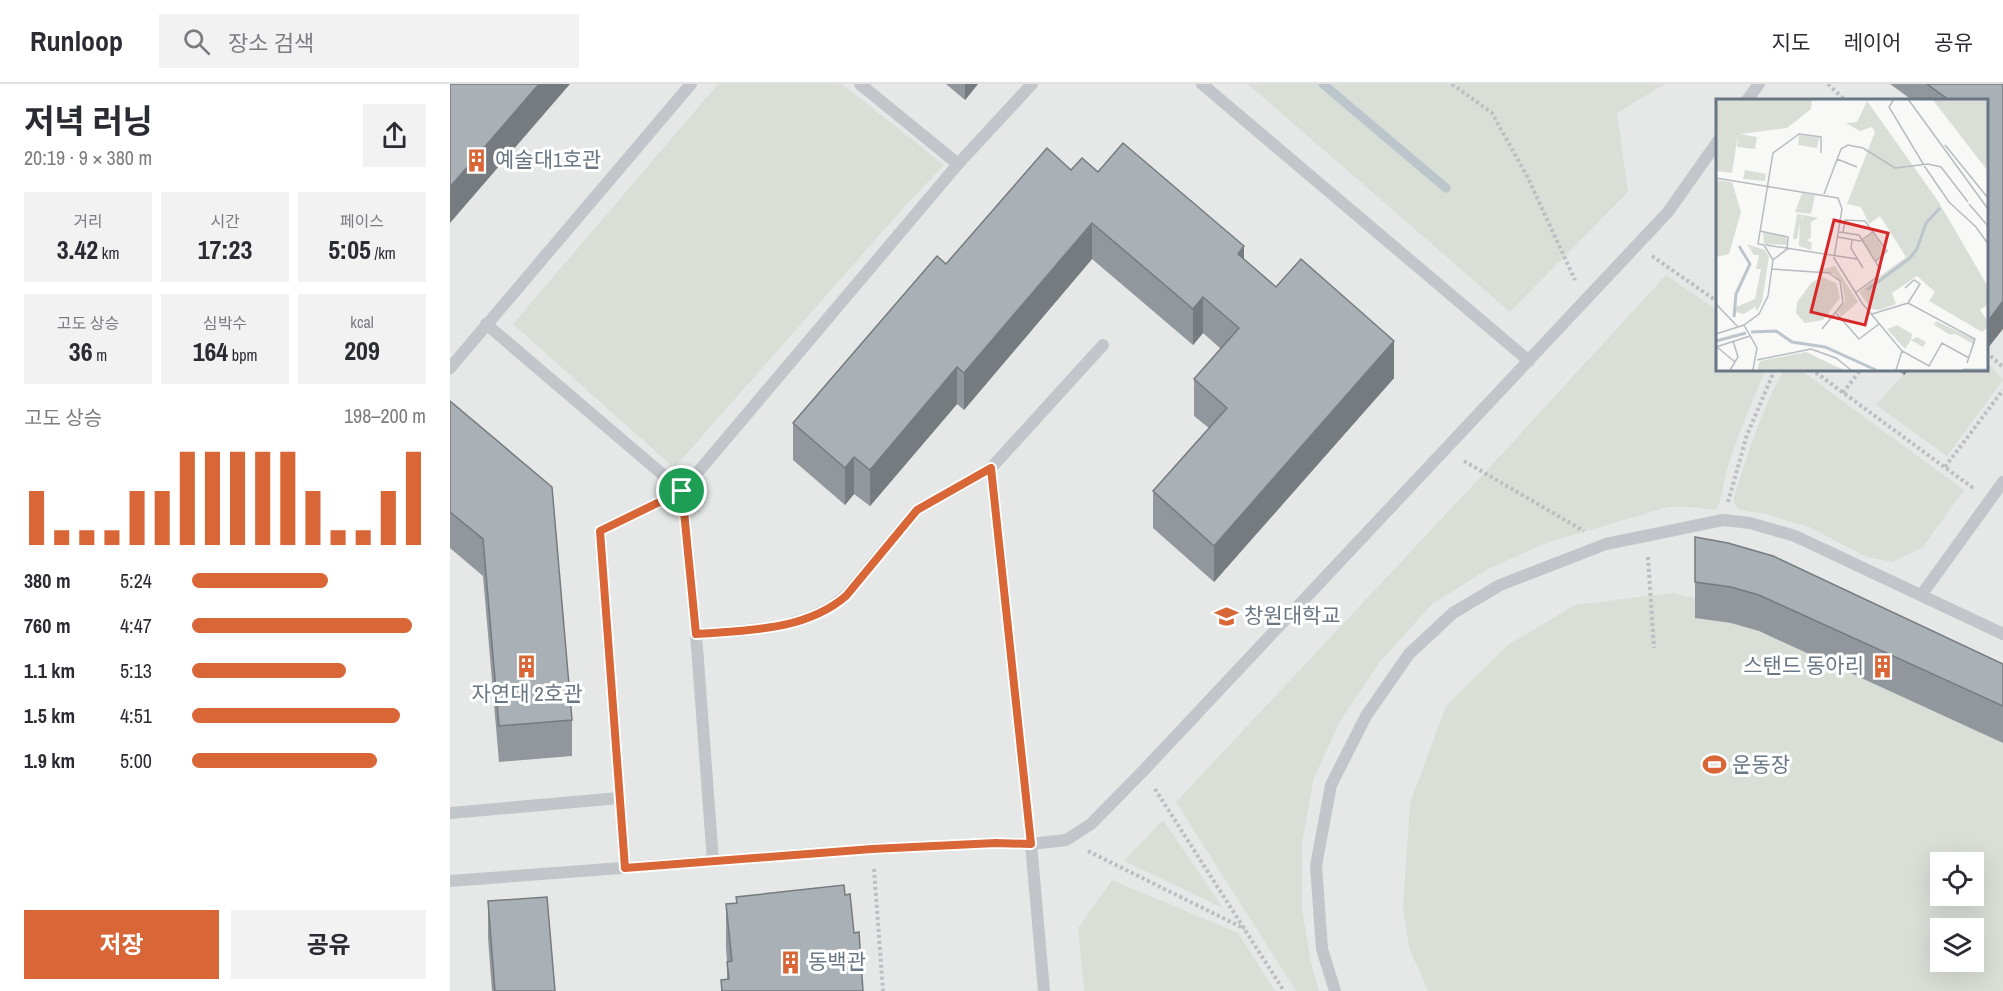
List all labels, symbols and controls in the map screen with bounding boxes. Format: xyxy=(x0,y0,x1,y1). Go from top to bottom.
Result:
search box xyxy=(159,14,579,68)
text: Runloop xyxy=(30,22,123,60)
icon: search xyxy=(180,25,213,58)
text: 장소 검색 xyxy=(228,28,314,58)
text: 지도 xyxy=(1772,28,1810,57)
text: 레이어 xyxy=(1843,28,1901,57)
text: 공유 xyxy=(1934,28,1973,57)
text: 저녁 러닝 xyxy=(24,99,153,143)
inset map xyxy=(1716,99,1988,370)
button: share xyxy=(363,104,426,167)
text: 20:19 · 9 × 380 m xyxy=(24,144,152,171)
place label: 예술대1호관 xyxy=(495,145,601,174)
building icon: 예술대1호관 xyxy=(464,147,490,173)
text: 거리 xyxy=(73,210,103,232)
text: 시간 xyxy=(210,210,240,232)
text: 페이스 xyxy=(340,210,384,232)
text: 3.42 xyxy=(57,232,98,267)
text: 17:23 xyxy=(198,232,252,267)
text: 5:05 xyxy=(328,232,371,267)
text: km xyxy=(98,242,119,264)
text: /km xyxy=(371,242,396,264)
text: kcal xyxy=(350,311,374,333)
text: 고도 상승 xyxy=(57,312,119,334)
text: 심박수 xyxy=(203,312,247,334)
text: 209 xyxy=(344,333,380,368)
text: 36 xyxy=(69,334,93,369)
text: 164 xyxy=(193,334,228,369)
text: m xyxy=(93,344,107,366)
text: bpm xyxy=(228,344,257,366)
text: 198–200 m xyxy=(344,402,426,429)
text: 고도 상승 xyxy=(24,404,102,431)
pin xyxy=(656,465,707,516)
icon: arrive xyxy=(665,474,698,507)
text: 380 m xyxy=(24,567,71,594)
text: 5:24 xyxy=(120,567,152,594)
place label: 창원대학교 xyxy=(1244,601,1341,630)
school or university icon: 창원대학교 xyxy=(1213,603,1239,629)
text: 760 m xyxy=(24,612,71,639)
text: 4:47 xyxy=(120,612,152,639)
place label: 스탠드 동아리 xyxy=(1743,651,1864,680)
building icon: 자연대 2호관 xyxy=(514,653,540,679)
building icon: 스탠드 동아리 xyxy=(1869,653,1895,679)
text: 1.1 km xyxy=(24,657,75,684)
text: 5:13 xyxy=(120,657,152,684)
place label: 자연대 2호관 xyxy=(472,679,582,708)
text: 1.5 km xyxy=(24,702,75,729)
text: 4:51 xyxy=(120,702,152,729)
text: 1.9 km xyxy=(24,747,75,774)
text: 5:00 xyxy=(120,747,152,774)
place label: 운동장 xyxy=(1732,750,1790,779)
sports icon: 운동장 xyxy=(1701,752,1727,778)
map controls xyxy=(1930,852,1984,972)
button: locate xyxy=(1930,852,1984,906)
button: 저장 xyxy=(24,910,219,979)
button: 공유 xyxy=(231,910,426,979)
button: layers xyxy=(1930,918,1984,972)
place label: 동백관 xyxy=(808,947,866,976)
building icon: 동백관 xyxy=(777,949,803,975)

